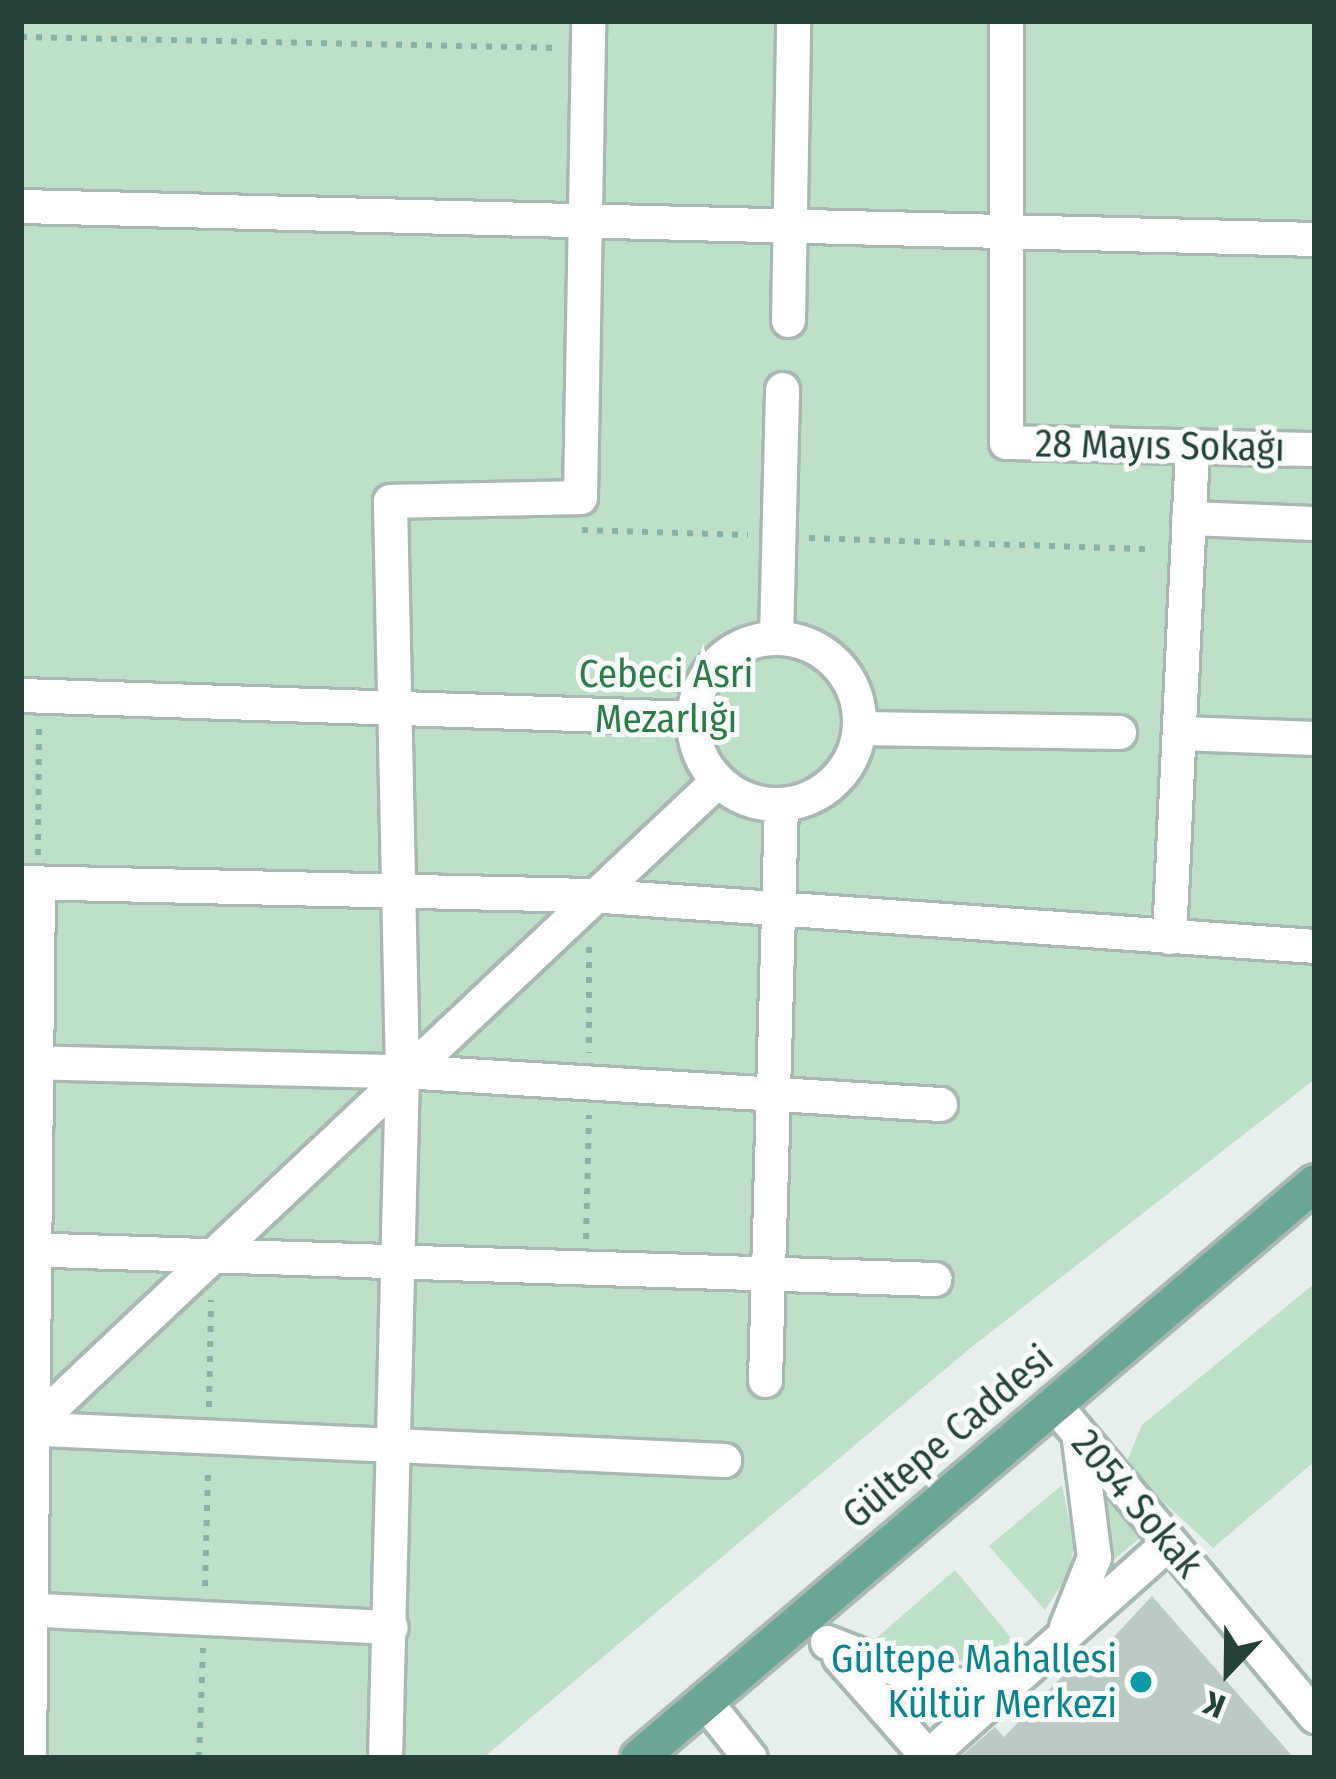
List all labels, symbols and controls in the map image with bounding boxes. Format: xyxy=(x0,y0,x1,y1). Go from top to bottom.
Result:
street label: 28 Mayıs Sokağı xyxy=(1035,420,1285,472)
park label: Cebeci Asri Mezarlığı xyxy=(579,652,753,743)
street label: Gültepe Caddesi xyxy=(833,1336,1063,1538)
street label: 2054 Sokak xyxy=(1062,1421,1212,1587)
north arrow xyxy=(1168,1611,1288,1731)
place label: Gültepe Mahallesi Kültür Merkezi xyxy=(831,1637,1117,1728)
marker: Gültepe Mahallesi Kültür Merkezi xyxy=(1128,1669,1154,1695)
text: K xyxy=(1198,1682,1231,1727)

